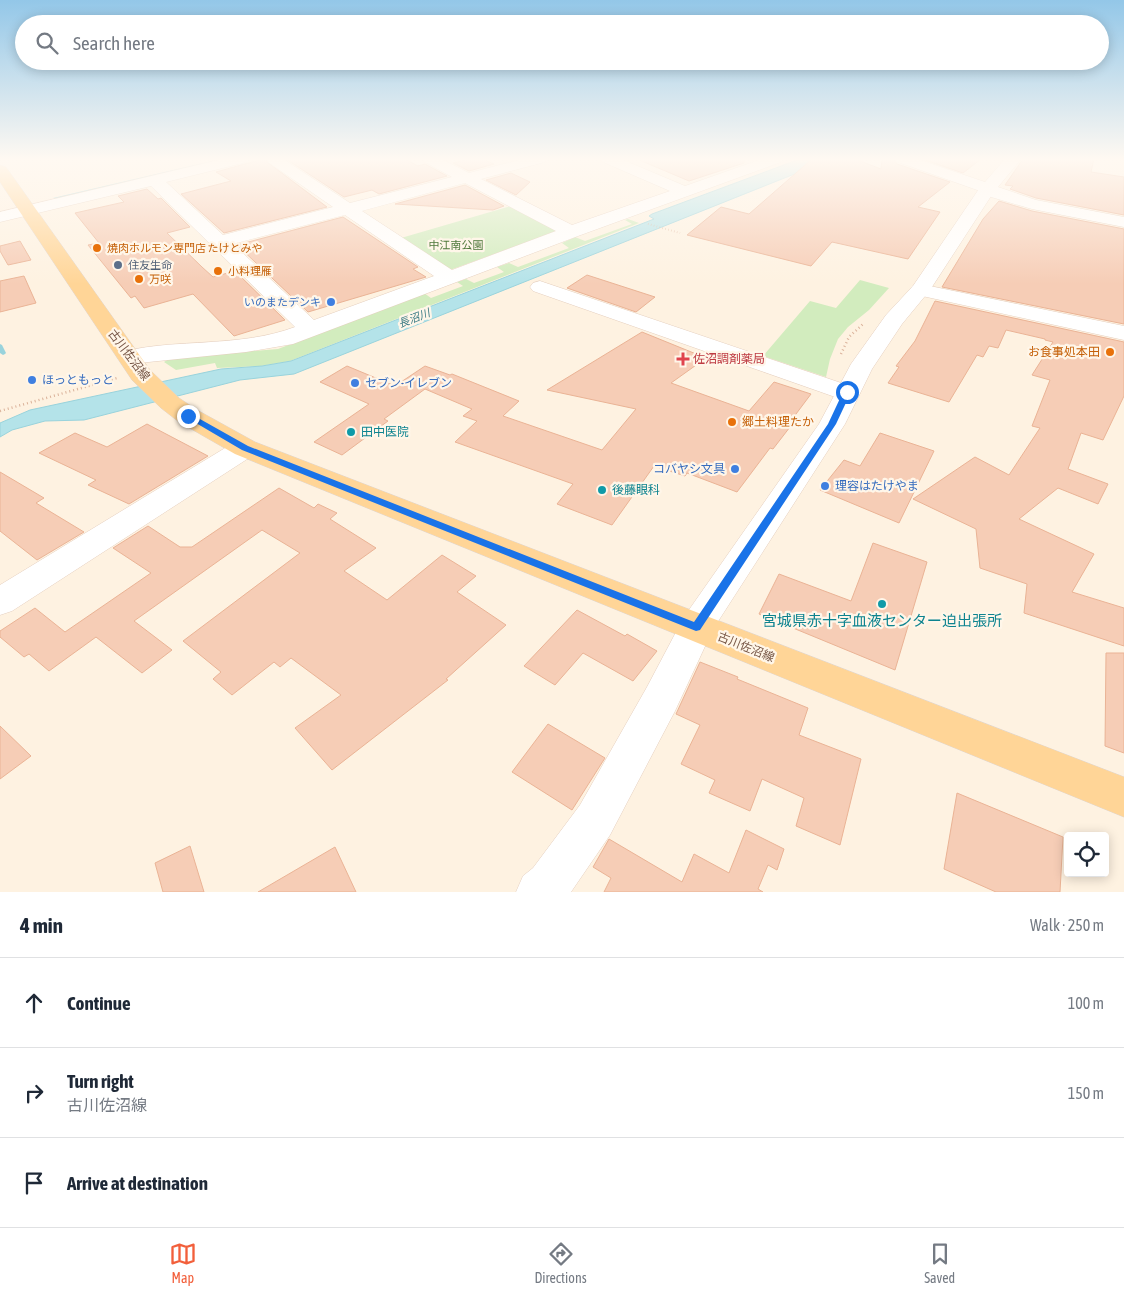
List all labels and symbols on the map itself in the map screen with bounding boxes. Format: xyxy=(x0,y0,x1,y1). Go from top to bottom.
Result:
park label: 中江南公園 xyxy=(429,239,484,251)
marker: 焼肉ホルモン専門店 たけとみや xyxy=(91,242,103,254)
place label: 焼肉ホルモン専門店 たけとみや xyxy=(107,242,263,254)
marker: 住友生命 xyxy=(112,259,124,271)
place label: 住友生命 xyxy=(128,259,172,271)
marker: 小料理雁 xyxy=(212,265,224,277)
place label: 小料理雁 xyxy=(228,265,272,277)
marker: 万咲 xyxy=(133,273,145,285)
place label: 万咲 xyxy=(149,273,171,285)
place label: いのまたデンキ xyxy=(244,296,321,308)
marker: いのまたデンキ xyxy=(325,296,337,308)
water label: 長沼川 xyxy=(396,306,432,330)
street label: 古川佐沼線 xyxy=(105,327,153,383)
place label: お食事処本田 xyxy=(1028,345,1100,359)
marker: お食事処本田 xyxy=(1104,346,1116,358)
place label: 佐沼調剤薬局 xyxy=(693,352,765,366)
marker: 佐沼調剤薬局 xyxy=(677,353,689,365)
place label: ほっともっと xyxy=(42,373,114,387)
marker: ほっともっと xyxy=(26,374,38,386)
place label: セブン-イレブン xyxy=(365,376,452,390)
marker: セブン-イレブン xyxy=(349,377,361,389)
route start xyxy=(836,381,859,404)
route end xyxy=(177,405,200,428)
place label: 郷土料理たか xyxy=(742,415,814,429)
marker: 郷土料理たか xyxy=(726,416,738,428)
place label: 田中医院 xyxy=(361,425,409,439)
marker: 田中医院 xyxy=(345,426,357,438)
place label: コバヤシ文具 xyxy=(653,462,725,476)
marker: コバヤシ文具 xyxy=(729,463,741,475)
place label: 理容はたけやま xyxy=(835,479,919,493)
marker: 理容はたけやま xyxy=(819,480,831,492)
place label: 後藤眼科 xyxy=(612,483,660,497)
marker: 後藤眼科 xyxy=(596,484,608,496)
marker: 宮城県赤十字血液センター迫出張所 xyxy=(876,598,888,610)
place label: 宮城県赤十字血液センター迫出張所 xyxy=(762,612,1002,629)
street label: 古川佐沼線 xyxy=(716,629,776,665)

